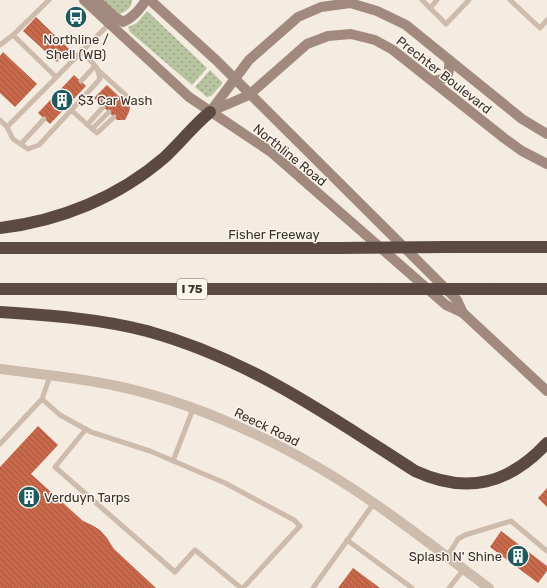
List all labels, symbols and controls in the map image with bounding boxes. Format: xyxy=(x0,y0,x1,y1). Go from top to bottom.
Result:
bus stop icon: Northline / Shell (WB) xyxy=(63,4,89,30)
place label: Northline / Shell (WB) xyxy=(43,32,109,62)
street label: Prechter Boulevard xyxy=(393,33,495,117)
building icon: $3 Car Wash xyxy=(49,87,75,113)
place label: $3 Car Wash xyxy=(78,93,152,108)
street label: Northline Road xyxy=(250,121,330,189)
street label: Fisher Freeway xyxy=(228,227,320,242)
road number: I 75 xyxy=(177,279,207,299)
street label: Reeck Road xyxy=(232,405,302,449)
building icon: Verduyn Tarps xyxy=(16,484,42,510)
place label: Verduyn Tarps xyxy=(44,490,131,505)
building icon: Splash N' Shine xyxy=(505,543,531,569)
place label: Splash N' Shine xyxy=(409,549,502,564)

